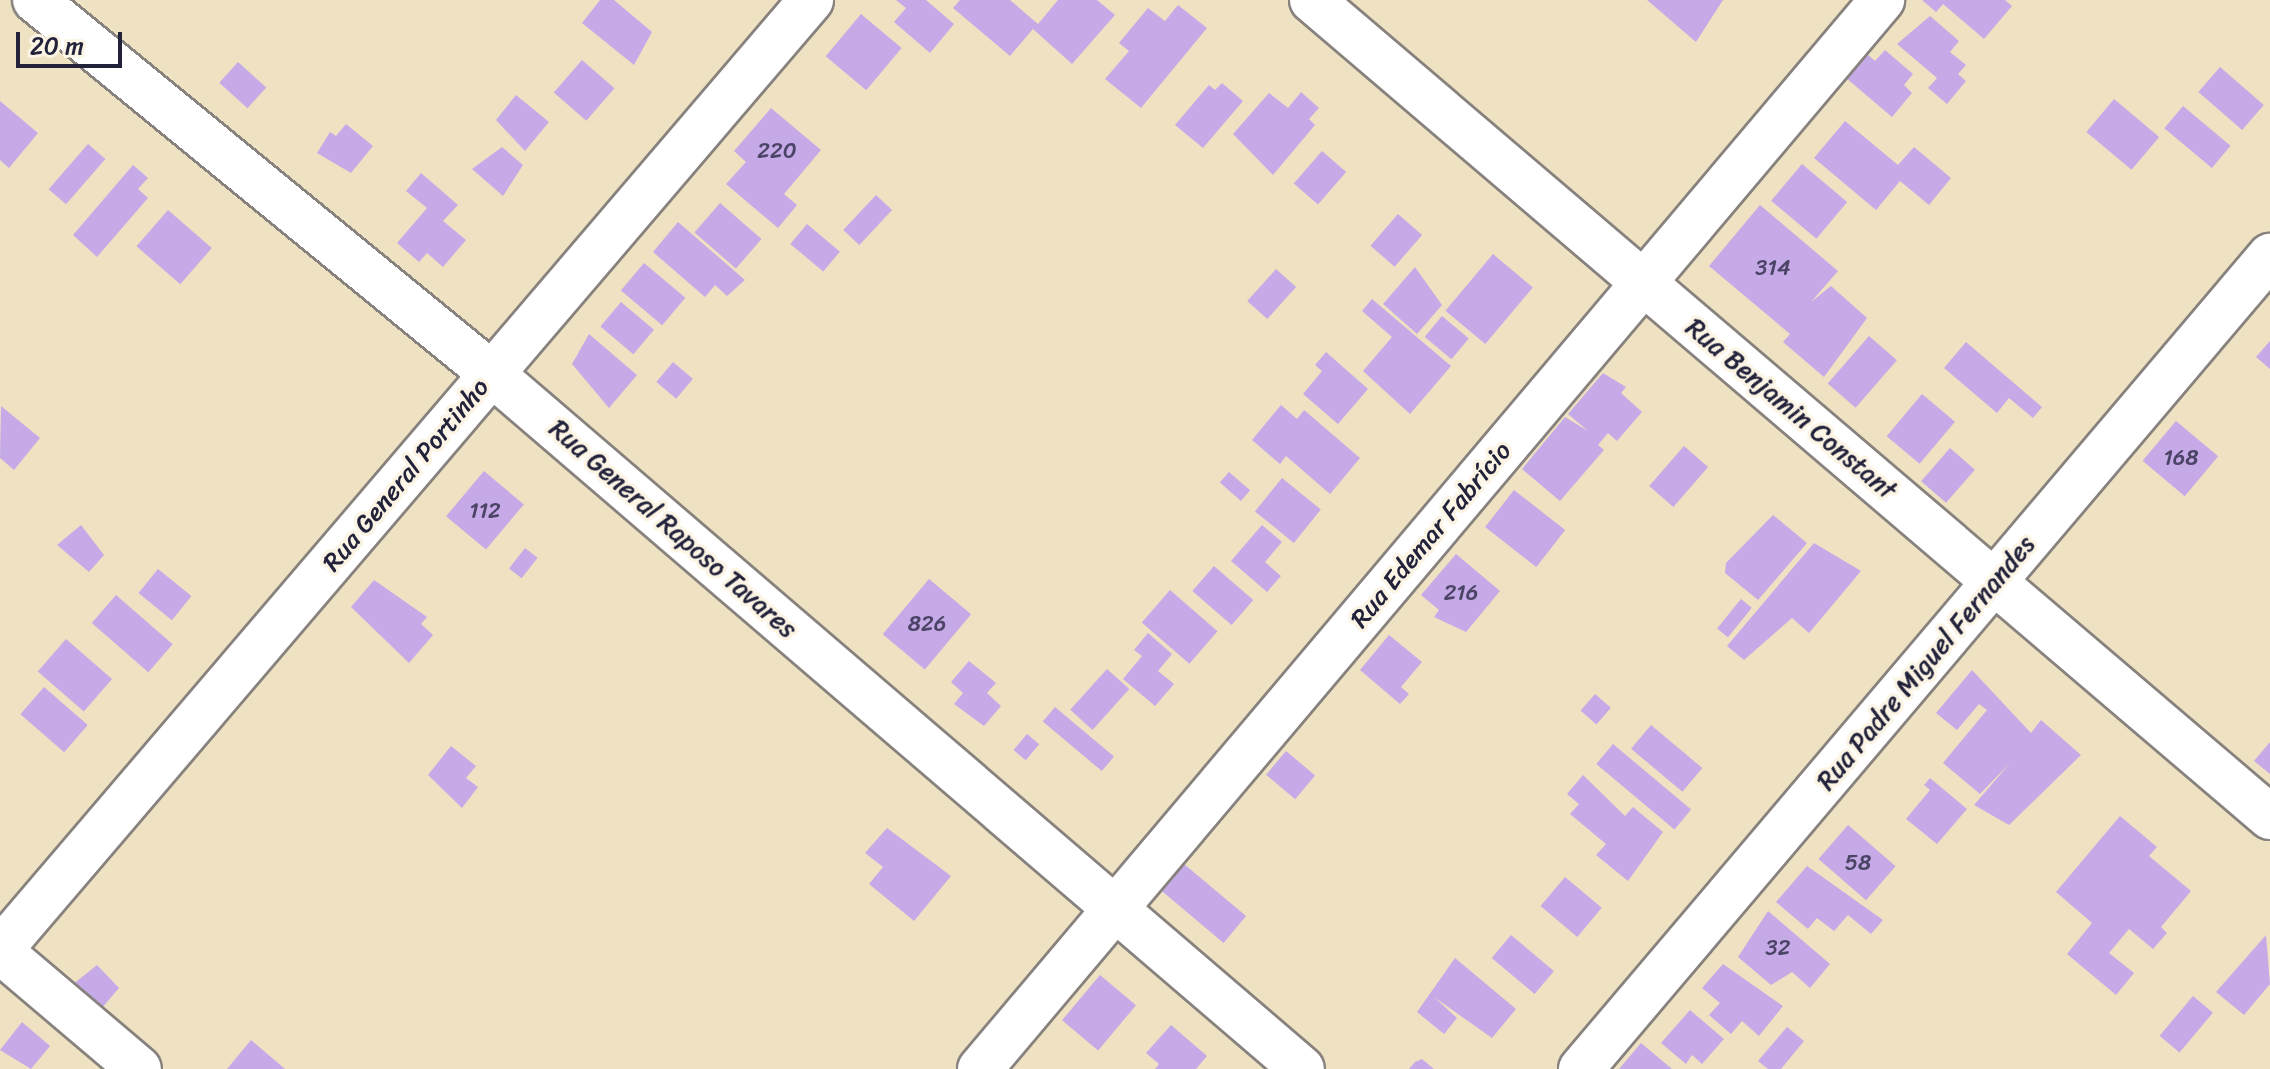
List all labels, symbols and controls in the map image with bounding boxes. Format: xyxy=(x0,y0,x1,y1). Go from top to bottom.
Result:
scale bar xyxy=(20,16,126,66)
text: 20 m xyxy=(30,25,84,67)
house number: 220 xyxy=(757,138,797,164)
house number: 314 xyxy=(1755,255,1791,281)
street label: Rua Benjamin Constant xyxy=(1679,311,1903,507)
street label: Rua General Portinho xyxy=(316,372,496,578)
street label: Rua General Raposo Tavares xyxy=(544,414,802,644)
street label: Rua Edemar Fabrício xyxy=(1344,435,1518,635)
house number: 168 xyxy=(2163,445,2199,471)
house number: 112 xyxy=(469,498,501,524)
street label: Rua Padre Miguel Fernandes xyxy=(1810,529,2042,797)
house number: 216 xyxy=(1444,580,1478,606)
house number: 826 xyxy=(908,611,946,637)
house number: 58 xyxy=(1845,850,1871,876)
house number: 32 xyxy=(1766,935,1790,961)

